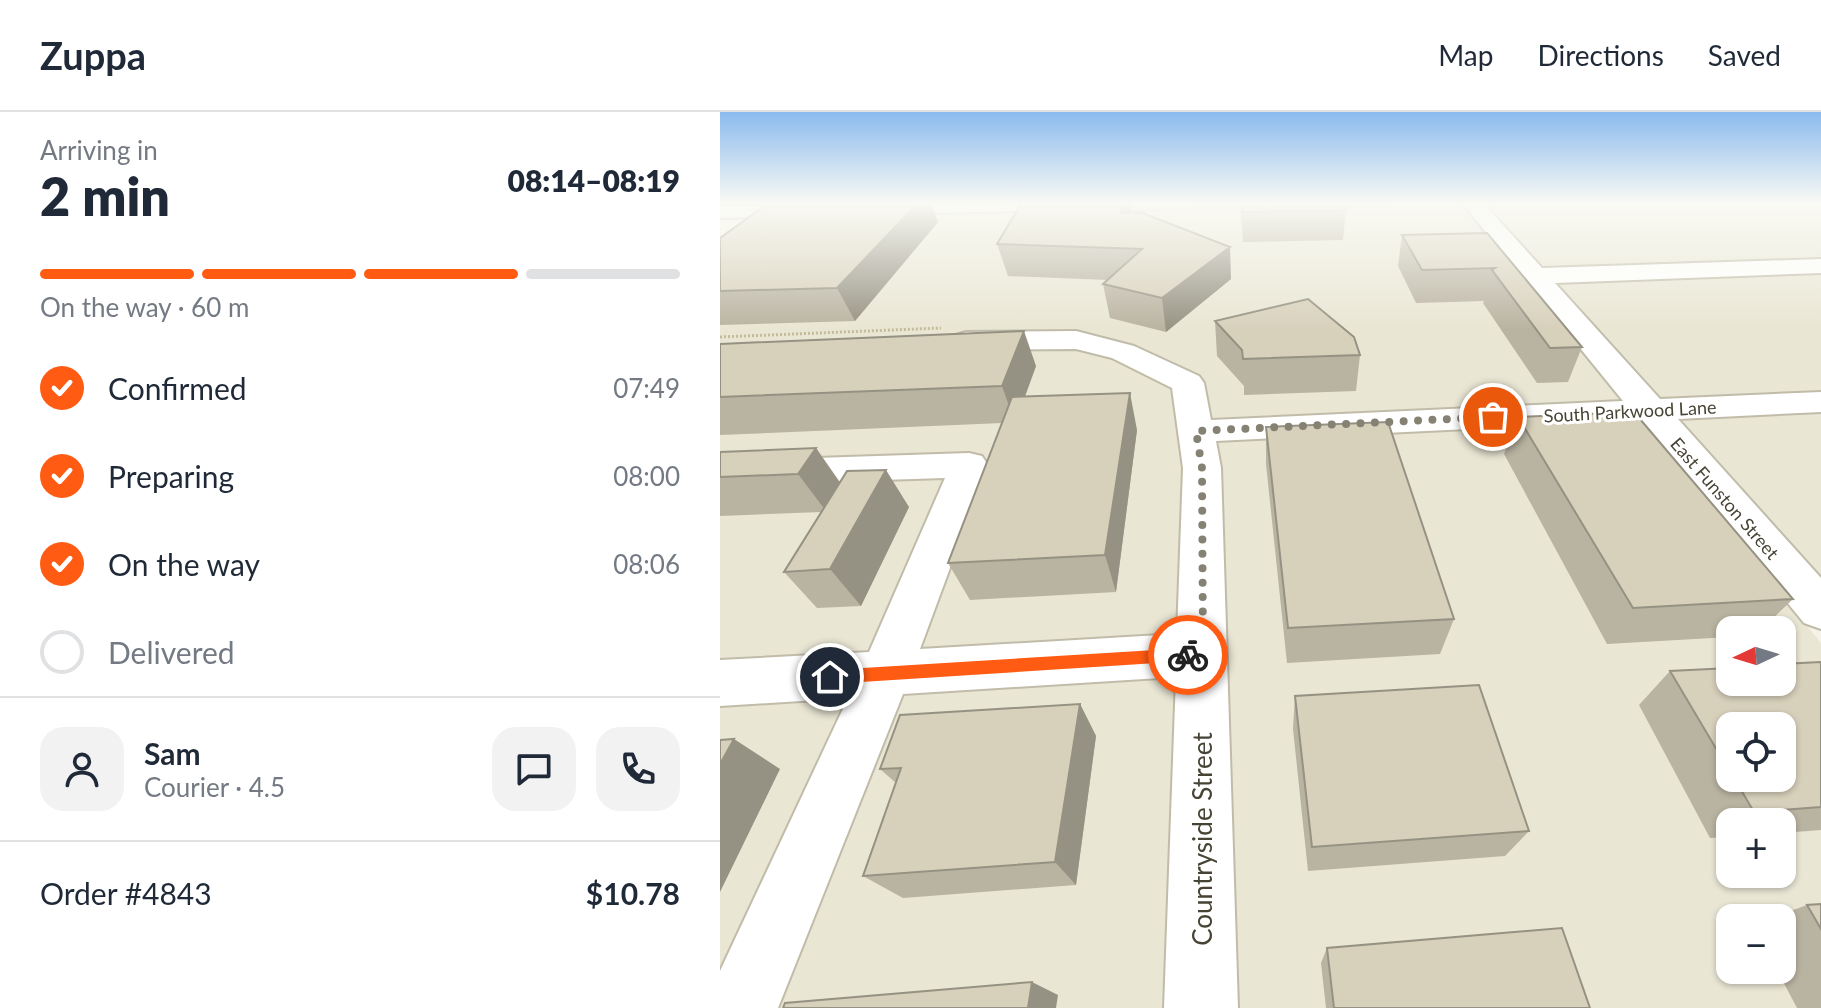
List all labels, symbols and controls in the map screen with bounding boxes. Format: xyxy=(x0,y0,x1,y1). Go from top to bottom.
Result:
text: Zuppa xyxy=(40,32,146,78)
text: Map xyxy=(1438,38,1493,72)
text: Directions xyxy=(1537,38,1664,72)
text: Saved xyxy=(1708,38,1781,72)
text: Arriving in xyxy=(40,134,158,166)
text: 08:14–08:19 xyxy=(507,162,680,198)
text: 2 min xyxy=(40,165,170,227)
text: On the way · 60 m xyxy=(40,291,249,323)
icon: check xyxy=(40,366,84,410)
text: Confirmed xyxy=(108,370,247,406)
text: 07:49 xyxy=(613,372,680,404)
pin xyxy=(1459,383,1527,451)
icon: bag xyxy=(1471,395,1515,439)
street label: South Parkwood Lane xyxy=(1543,395,1717,427)
street label: East Funston Street xyxy=(1666,433,1784,564)
icon: check xyxy=(40,454,84,498)
text: Preparing xyxy=(108,458,234,494)
text: 08:00 xyxy=(613,460,680,492)
icon: check xyxy=(40,542,84,586)
text: On the way xyxy=(108,546,260,582)
text: 08:06 xyxy=(613,548,680,580)
courier xyxy=(1148,615,1228,695)
north arrow xyxy=(1716,616,1796,696)
map controls xyxy=(1716,616,1796,984)
icon: bike xyxy=(1166,633,1210,677)
text: Delivered xyxy=(108,634,235,670)
pin xyxy=(796,643,864,711)
icon: home xyxy=(808,655,852,699)
button: locate xyxy=(1716,712,1796,792)
button: person xyxy=(40,727,124,811)
button: chat xyxy=(492,727,576,811)
button: phone xyxy=(596,727,680,811)
street label: Countryside Street xyxy=(1186,732,1218,946)
text: Sam xyxy=(144,735,201,771)
text: Courier · 4.5 xyxy=(144,771,285,803)
button: + xyxy=(1716,808,1796,888)
text: Order #4843 xyxy=(40,875,212,911)
text: $10.78 xyxy=(586,875,680,911)
button: − xyxy=(1716,904,1796,984)

